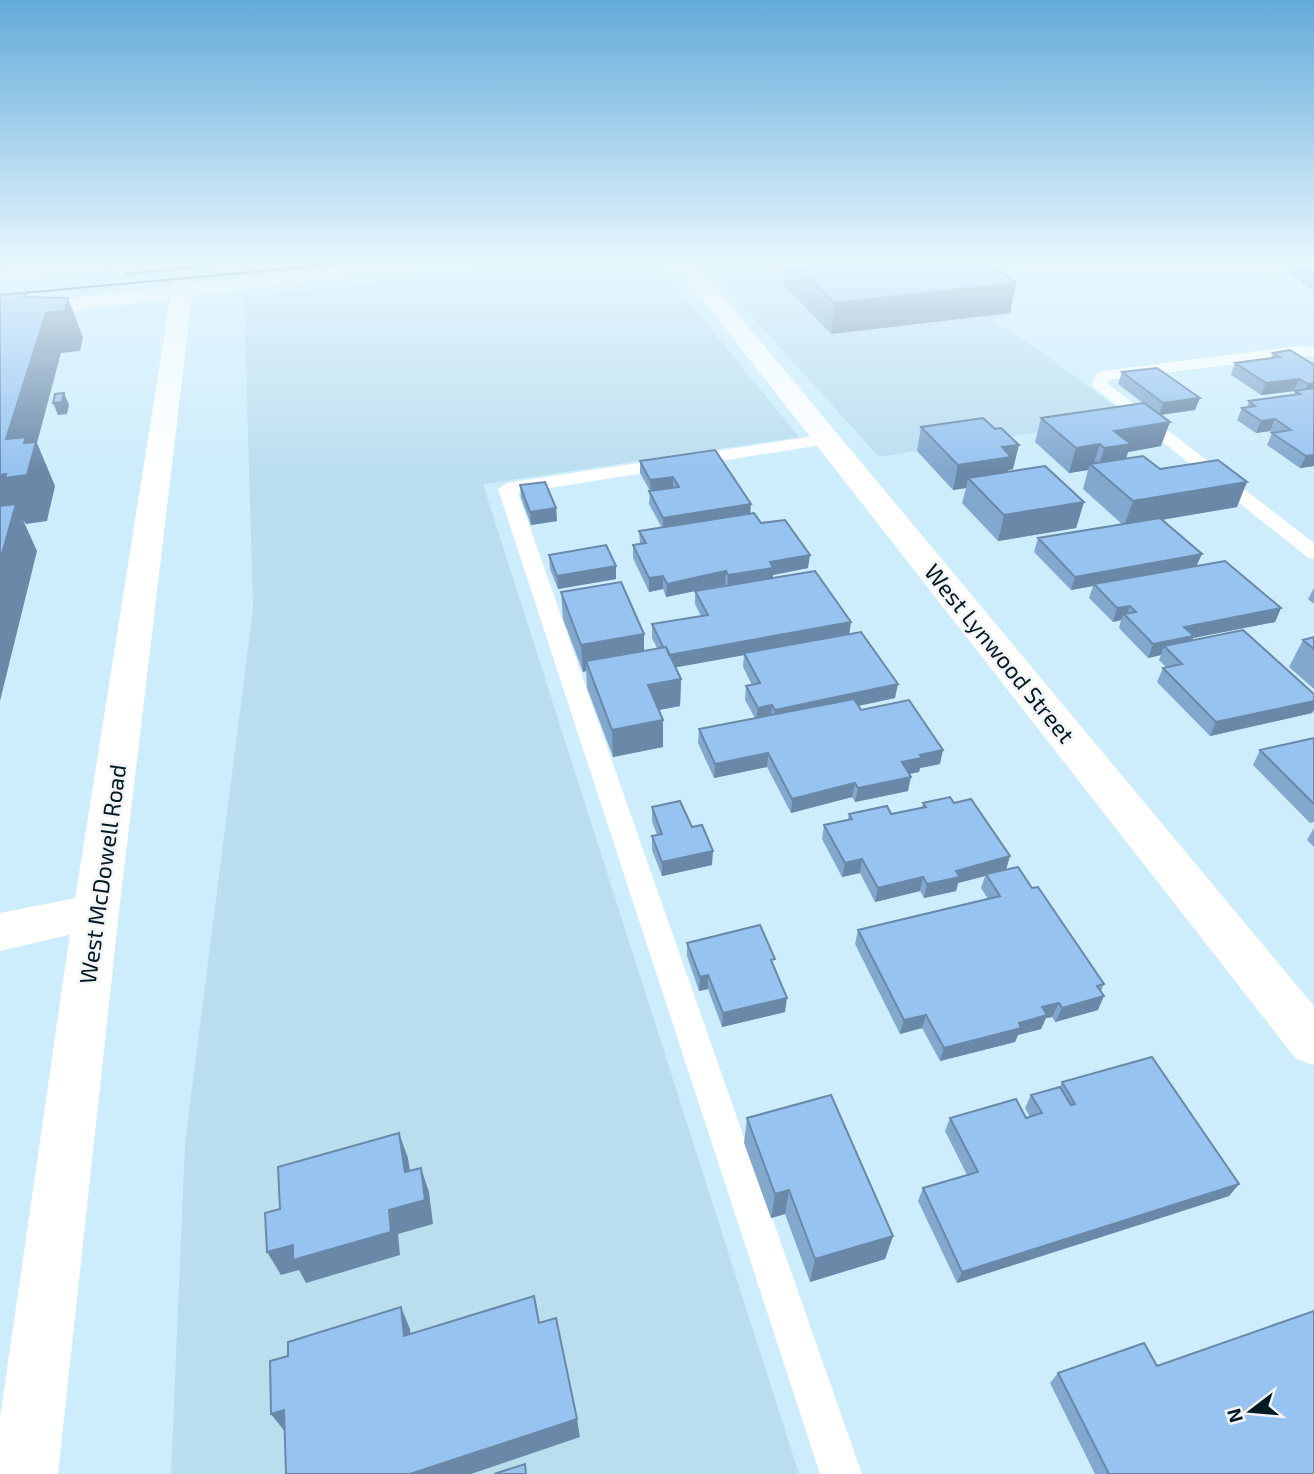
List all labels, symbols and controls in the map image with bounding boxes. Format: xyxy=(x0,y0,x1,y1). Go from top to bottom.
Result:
street label: West Lynwood Street xyxy=(919,558,1081,748)
street label: West McDowell Road xyxy=(73,762,131,986)
north arrow xyxy=(1216,1376,1286,1446)
text: N xyxy=(1221,1406,1247,1426)

